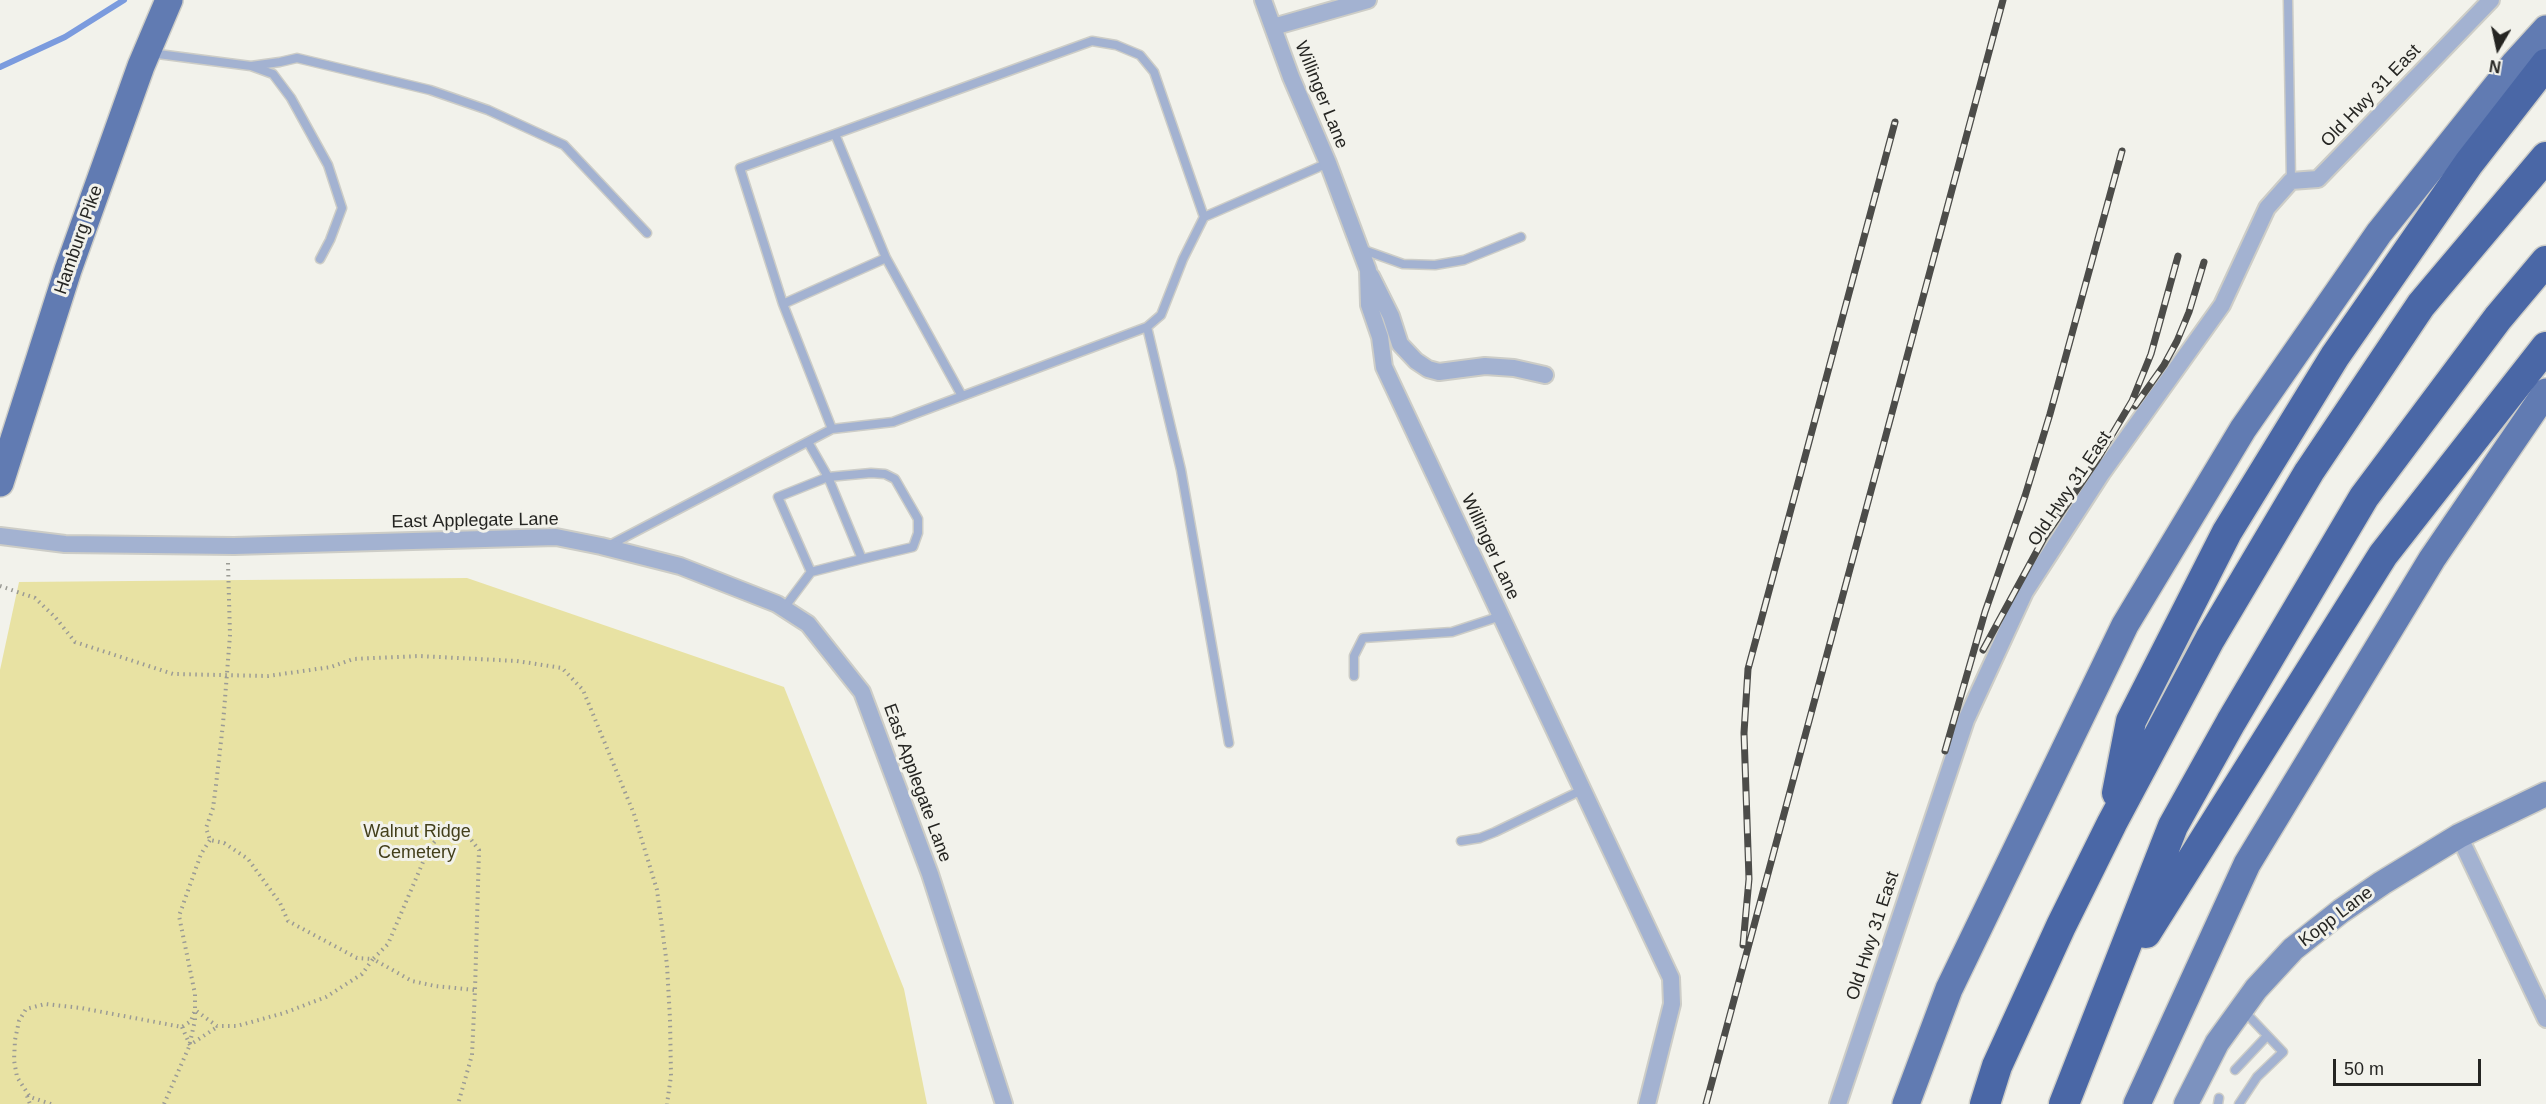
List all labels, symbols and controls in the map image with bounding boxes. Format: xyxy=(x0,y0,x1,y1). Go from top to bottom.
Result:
north arrow xyxy=(2468,18,2528,78)
street label: Willinger Lane xyxy=(1290,38,1352,152)
street label: Old Hwy 31 East xyxy=(2317,40,2425,152)
text: N xyxy=(2488,57,2502,76)
street label: Hamburg Pike xyxy=(50,183,108,297)
street label: Old Hwy 31 East xyxy=(2024,427,2116,551)
street label: Willinger Lane xyxy=(1456,491,1524,603)
street label: East Applegate Lane xyxy=(391,509,559,533)
street label: East Applegate Lane xyxy=(878,701,956,865)
park label: Walnut Ridge Cemetery xyxy=(363,821,471,864)
street label: Old Hwy 31 East xyxy=(1842,869,1904,1003)
street label: Kopp Lane xyxy=(2295,882,2377,952)
scale bar xyxy=(2336,1047,2484,1085)
text: 50 m xyxy=(2344,1059,2384,1079)

